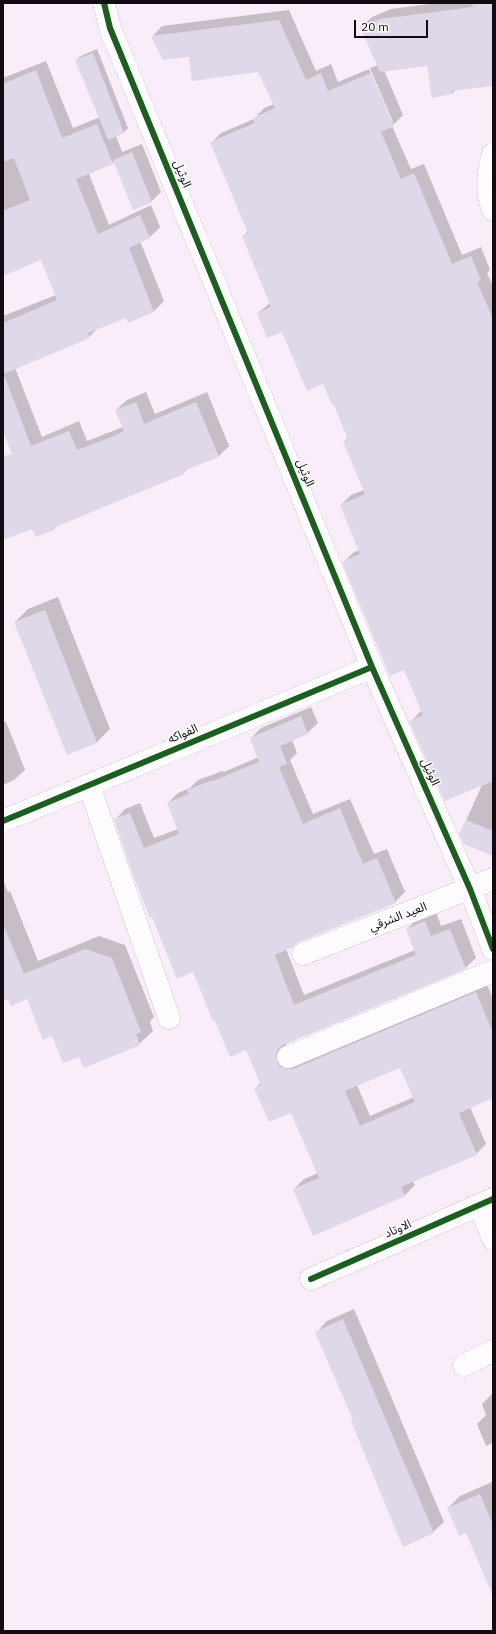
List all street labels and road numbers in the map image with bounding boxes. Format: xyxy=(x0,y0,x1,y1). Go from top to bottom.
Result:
street label: الوثيل xyxy=(170,158,194,190)
street label: الوثيل xyxy=(293,457,317,489)
street label: الفواكه xyxy=(166,721,200,747)
street label: الوثيل xyxy=(418,756,442,788)
street label: العيد الشرقي xyxy=(367,899,429,935)
street label: الاوتاد xyxy=(382,1217,414,1241)

